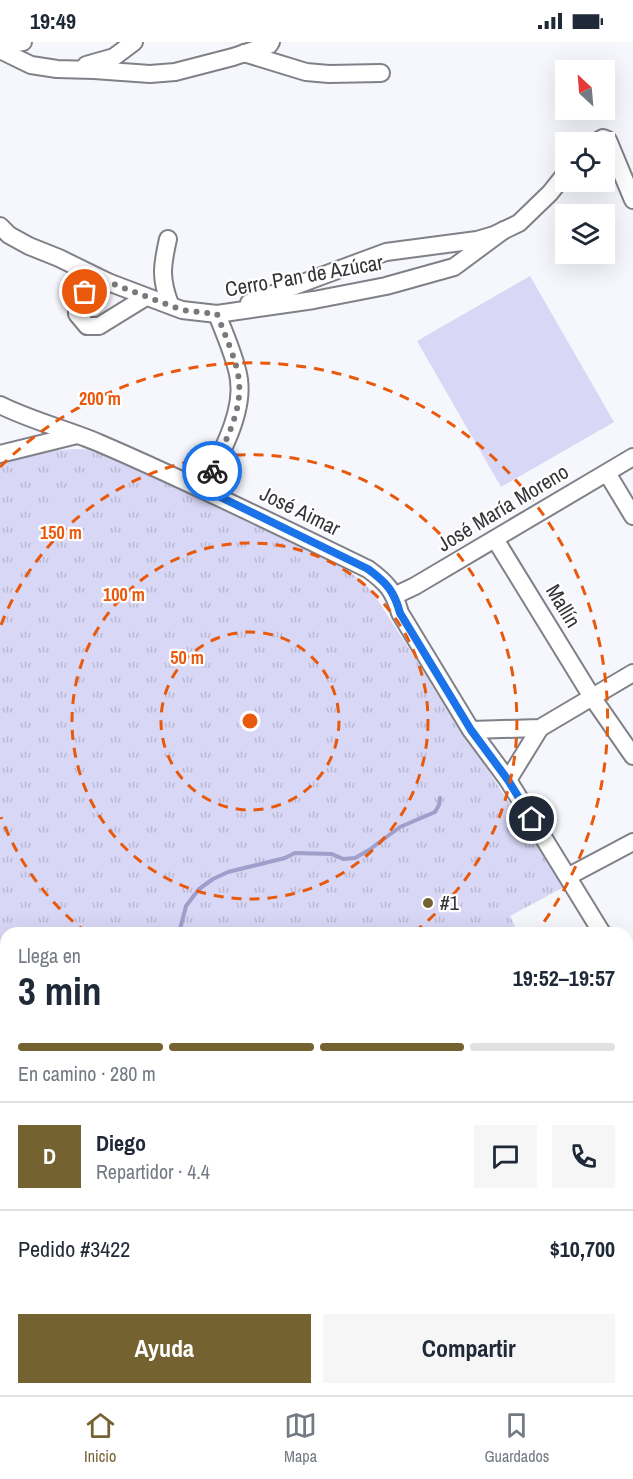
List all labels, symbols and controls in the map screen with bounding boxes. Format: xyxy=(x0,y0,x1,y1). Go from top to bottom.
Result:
text: 19:49 xyxy=(30,6,76,36)
north arrow xyxy=(555,60,615,120)
map controls xyxy=(555,60,615,264)
button: locate xyxy=(555,132,615,192)
button: layers xyxy=(555,204,615,264)
street label: Cerro Pan de Azúcar xyxy=(223,247,385,304)
pin xyxy=(59,266,110,317)
icon: bag xyxy=(68,275,101,308)
text: 200 m xyxy=(79,386,121,411)
courier xyxy=(182,441,242,501)
icon: bike xyxy=(196,455,229,488)
street label: José María Moreno xyxy=(432,457,574,558)
street label: José Aimar xyxy=(255,479,346,543)
text: 150 m xyxy=(40,520,82,545)
street label: Mallín xyxy=(539,579,588,633)
text: 100 m xyxy=(103,582,145,607)
text: 50 m xyxy=(170,645,204,670)
centre of rings xyxy=(240,711,260,731)
pin xyxy=(506,793,557,844)
icon: home xyxy=(515,802,548,835)
place label: #1 xyxy=(440,888,460,917)
marker: #1 xyxy=(421,896,435,910)
text: Llega en xyxy=(18,942,81,969)
text: 19:52–19:57 xyxy=(513,963,615,993)
text: 3 min xyxy=(18,965,102,1017)
text: En camino · 280 m xyxy=(18,1060,156,1087)
button: chat xyxy=(474,1125,537,1188)
button: phone xyxy=(552,1125,615,1188)
text: Diego xyxy=(96,1128,146,1158)
text: D xyxy=(43,1141,56,1171)
text: Repartidor · 4.4 xyxy=(96,1158,210,1185)
text: Pedido #3422 xyxy=(18,1234,130,1264)
text: $10,700 xyxy=(550,1234,615,1264)
button: Ayuda xyxy=(18,1314,311,1383)
button: Compartir xyxy=(323,1314,615,1383)
tab: Inicio xyxy=(84,1409,117,1467)
tab: Mapa xyxy=(284,1409,317,1467)
tab: Guardados xyxy=(484,1409,549,1467)

